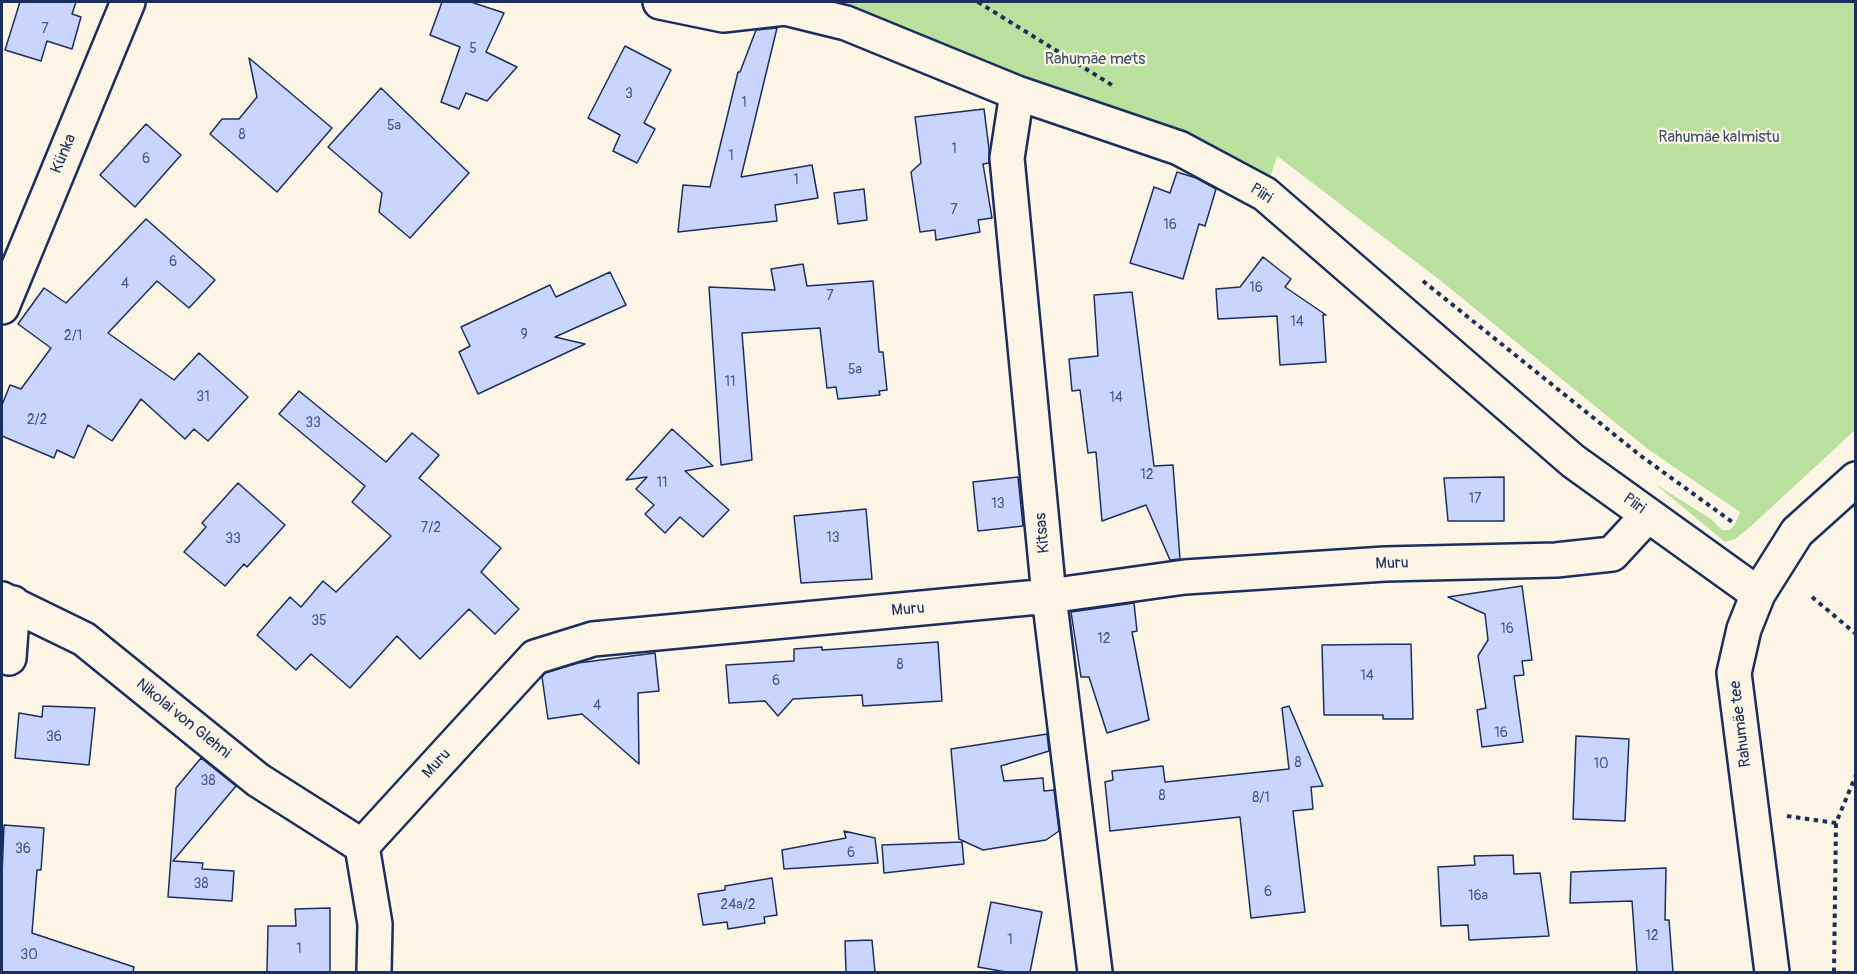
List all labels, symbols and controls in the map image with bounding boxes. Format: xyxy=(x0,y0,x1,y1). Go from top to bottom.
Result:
house number: 7 xyxy=(41,21,49,37)
house number: 5 xyxy=(469,41,477,57)
park label: Rahumäe mets xyxy=(1045,50,1145,70)
house number: 3 xyxy=(625,86,633,102)
house number: 1 xyxy=(741,95,747,111)
house number: 5a xyxy=(387,118,401,134)
house number: 8 xyxy=(238,127,246,143)
park label: Rahumäe kalmistu xyxy=(1658,128,1780,148)
street label: Künka xyxy=(47,131,81,177)
house number: 1 xyxy=(951,141,957,157)
house number: 1 xyxy=(728,148,734,164)
house number: 6 xyxy=(142,151,150,167)
house number: 1 xyxy=(793,172,799,188)
street label: Piiri xyxy=(1246,180,1276,208)
house number: 7 xyxy=(950,202,958,218)
house number: 16 xyxy=(1163,217,1177,233)
house number: 6 xyxy=(169,254,177,270)
house number: 4 xyxy=(121,276,129,292)
house number: 16 xyxy=(1249,280,1263,296)
house number: 7 xyxy=(826,288,834,304)
house number: 14 xyxy=(1290,314,1304,330)
house number: 9 xyxy=(520,327,528,343)
house number: 2/1 xyxy=(64,328,82,344)
house number: 5a xyxy=(848,362,862,378)
house number: 11 xyxy=(725,374,735,390)
house number: 31 xyxy=(196,389,210,405)
house number: 14 xyxy=(1109,390,1123,406)
house number: 2/2 xyxy=(27,412,47,428)
house number: 33 xyxy=(305,415,321,431)
house number: 12 xyxy=(1140,467,1154,483)
house number: 11 xyxy=(657,475,667,491)
street label: Piiri xyxy=(1619,489,1649,519)
house number: 17 xyxy=(1469,491,1481,507)
house number: 13 xyxy=(991,496,1005,512)
street label: Kitsas xyxy=(1032,512,1054,554)
house number: 7/2 xyxy=(421,520,441,536)
house number: 13 xyxy=(826,530,840,546)
house number: 33 xyxy=(225,531,241,547)
street label: Muru xyxy=(1375,554,1409,574)
street label: Muru xyxy=(891,599,925,621)
house number: 35 xyxy=(311,613,327,629)
house number: 16 xyxy=(1500,621,1514,637)
house number: 12 xyxy=(1097,631,1111,647)
house number: 8 xyxy=(896,657,904,673)
house number: 14 xyxy=(1360,668,1374,684)
house number: 6 xyxy=(772,673,780,689)
street label: Nikolai von Glehni xyxy=(132,675,234,763)
street label: Rahumäe tee xyxy=(1726,680,1756,768)
house number: 4 xyxy=(593,698,601,714)
house number: 16 xyxy=(1494,725,1508,741)
house number: 36 xyxy=(46,729,62,745)
street label: Muru xyxy=(419,745,455,783)
house number: 8 xyxy=(1294,755,1302,771)
house number: 10 xyxy=(1593,756,1609,772)
house number: 38 xyxy=(201,773,215,789)
house number: 8 xyxy=(1158,788,1166,804)
house number: 8/1 xyxy=(1252,790,1270,806)
house number: 36 xyxy=(15,841,31,857)
house number: 6 xyxy=(847,845,855,861)
house number: 38 xyxy=(194,876,208,892)
house number: 6 xyxy=(1264,884,1272,900)
house number: 16a xyxy=(1468,888,1488,904)
house number: 24a/2 xyxy=(720,897,756,913)
house number: 12 xyxy=(1645,928,1659,944)
house number: 1 xyxy=(1007,932,1013,948)
house number: 1 xyxy=(296,941,302,957)
house number: 30 xyxy=(20,947,38,963)

